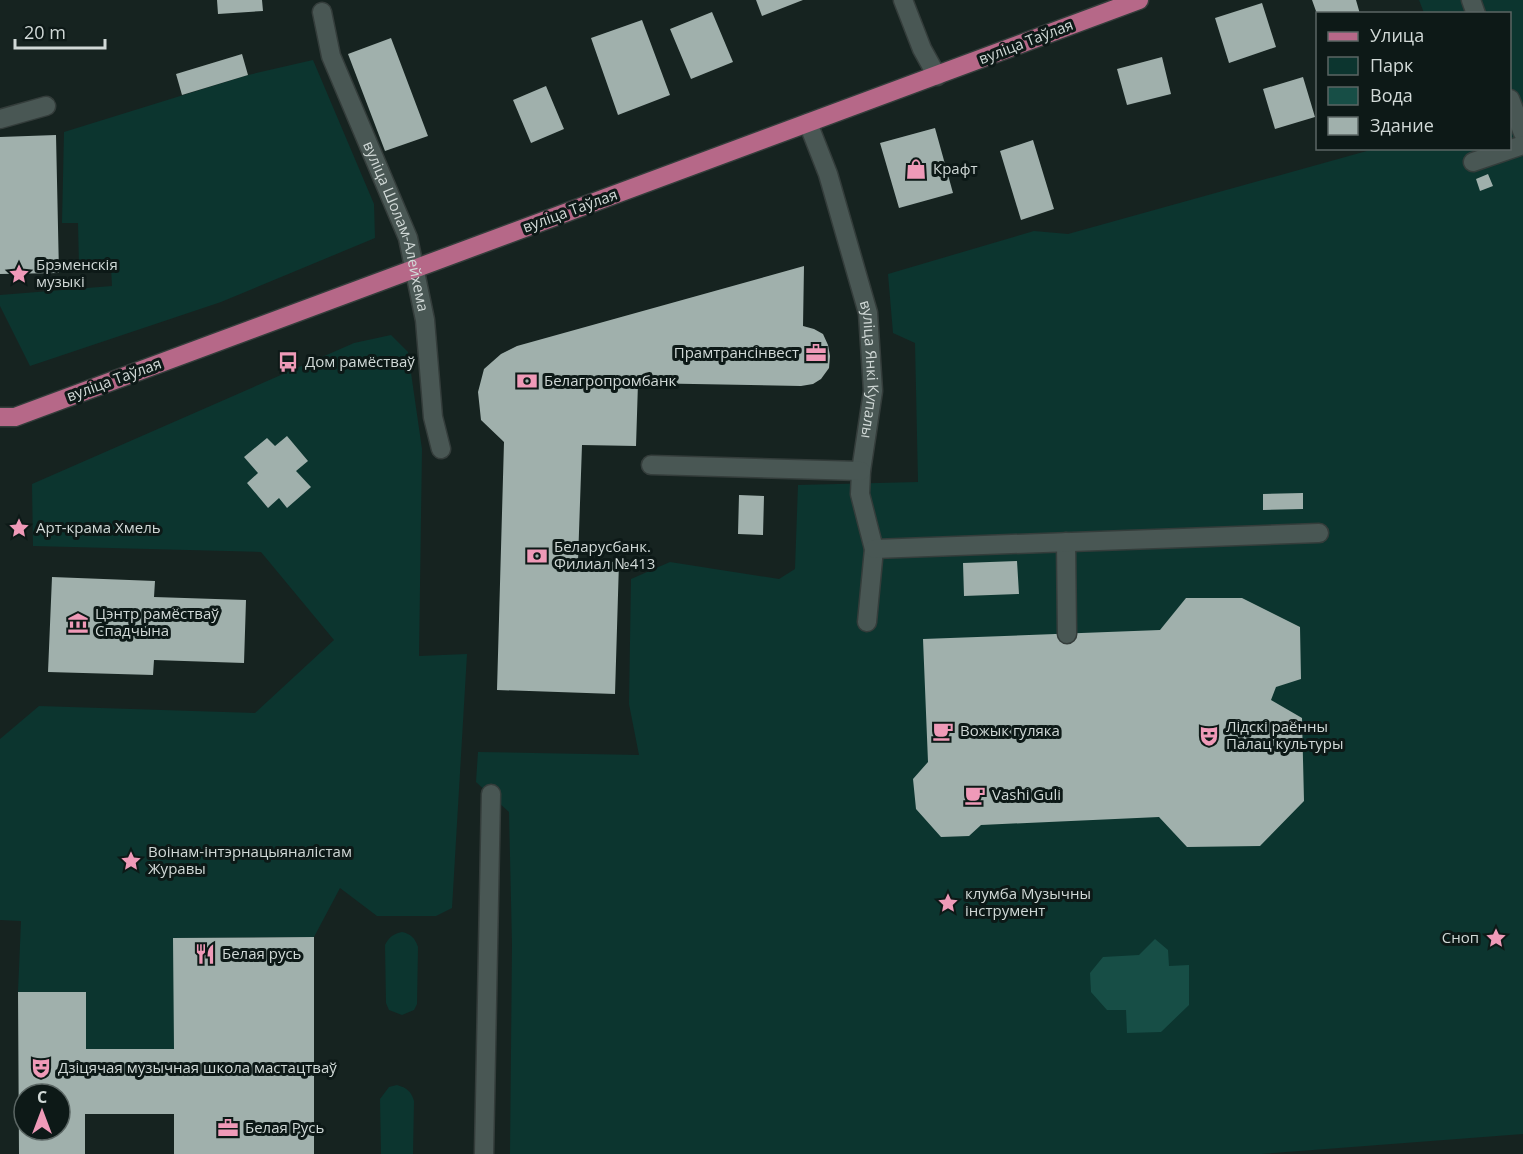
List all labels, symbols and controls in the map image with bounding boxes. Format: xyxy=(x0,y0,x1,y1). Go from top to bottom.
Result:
scale bar xyxy=(15,12,105,50)
legend xyxy=(1316,12,1511,150)
street label: вуліца Таўлая xyxy=(976,14,1076,68)
text: 20 m xyxy=(24,20,66,44)
text: Улица xyxy=(1370,23,1424,47)
text: Парк xyxy=(1370,53,1414,77)
text: Вода xyxy=(1370,83,1413,107)
text: Здание xyxy=(1370,113,1434,137)
street label: вуліца Шолам-Алейхема xyxy=(359,138,434,313)
shop icon: Крафт xyxy=(904,157,928,181)
place label: Крафт xyxy=(933,158,977,178)
street label: вуліца Таўлая xyxy=(520,184,620,236)
place label: Брэменскія музыкі xyxy=(36,254,118,291)
place icon: Брэменскія музыкі xyxy=(7,262,31,286)
street label: вуліца Янкі Купалы xyxy=(856,298,884,440)
office icon: Прамтрансінвест xyxy=(804,341,828,365)
place label: Прамтрансінвест xyxy=(674,342,799,362)
bus stop icon: Дом рамёстваў xyxy=(276,350,300,374)
place label: Дом рамёстваў xyxy=(305,351,415,371)
street label: вуліца Таўлая xyxy=(64,353,164,405)
bank icon: Белагропромбанк xyxy=(515,369,539,393)
place label: Белагропромбанк xyxy=(544,370,676,390)
place icon: Арт-крама Хмель xyxy=(7,516,31,540)
place label: Арт-крама Хмель xyxy=(36,517,161,537)
place label: Беларусбанк. Филиал №413 xyxy=(554,536,655,573)
bank icon: Беларусбанк. Филиал №413 xyxy=(525,544,549,568)
place label: Цэнтр рамёстваў Спадчына xyxy=(95,603,219,640)
museum icon: Цэнтр рамёстваў Спадчына xyxy=(66,611,90,635)
place label: Лідскі раённы Палац культуры xyxy=(1226,716,1343,753)
cafe icon: Вожык гуляка xyxy=(931,719,955,743)
place label: Вожык гуляка xyxy=(960,720,1060,740)
theatre icon: Лідскі раённы Палац культуры xyxy=(1197,724,1221,748)
cafe icon: Vashi Guli xyxy=(963,783,987,807)
place label: Vashi Guli xyxy=(992,784,1061,804)
place label: Воінам-інтэрнацыяналістам Журавы xyxy=(148,841,352,878)
place icon: Воінам-інтэрнацыяналістам Журавы xyxy=(119,849,143,873)
place label: клумба Музычны інструмент xyxy=(965,883,1091,920)
place icon: клумба Музычны інструмент xyxy=(936,891,960,915)
place icon: Сноп xyxy=(1484,926,1508,950)
place label: Сноп xyxy=(1442,927,1479,947)
restaurant icon: Белая русь xyxy=(193,942,217,966)
place label: Белая русь xyxy=(222,943,302,963)
theatre icon: Дзіцячая музычная школа мастацтваў xyxy=(29,1056,53,1080)
place label: Дзіцячая музычная школа мастацтваў xyxy=(58,1057,337,1077)
north arrow xyxy=(12,1082,72,1142)
text: С xyxy=(37,1086,47,1108)
office icon: Белая Русь xyxy=(216,1116,240,1140)
place label: Белая Русь xyxy=(245,1117,324,1137)

